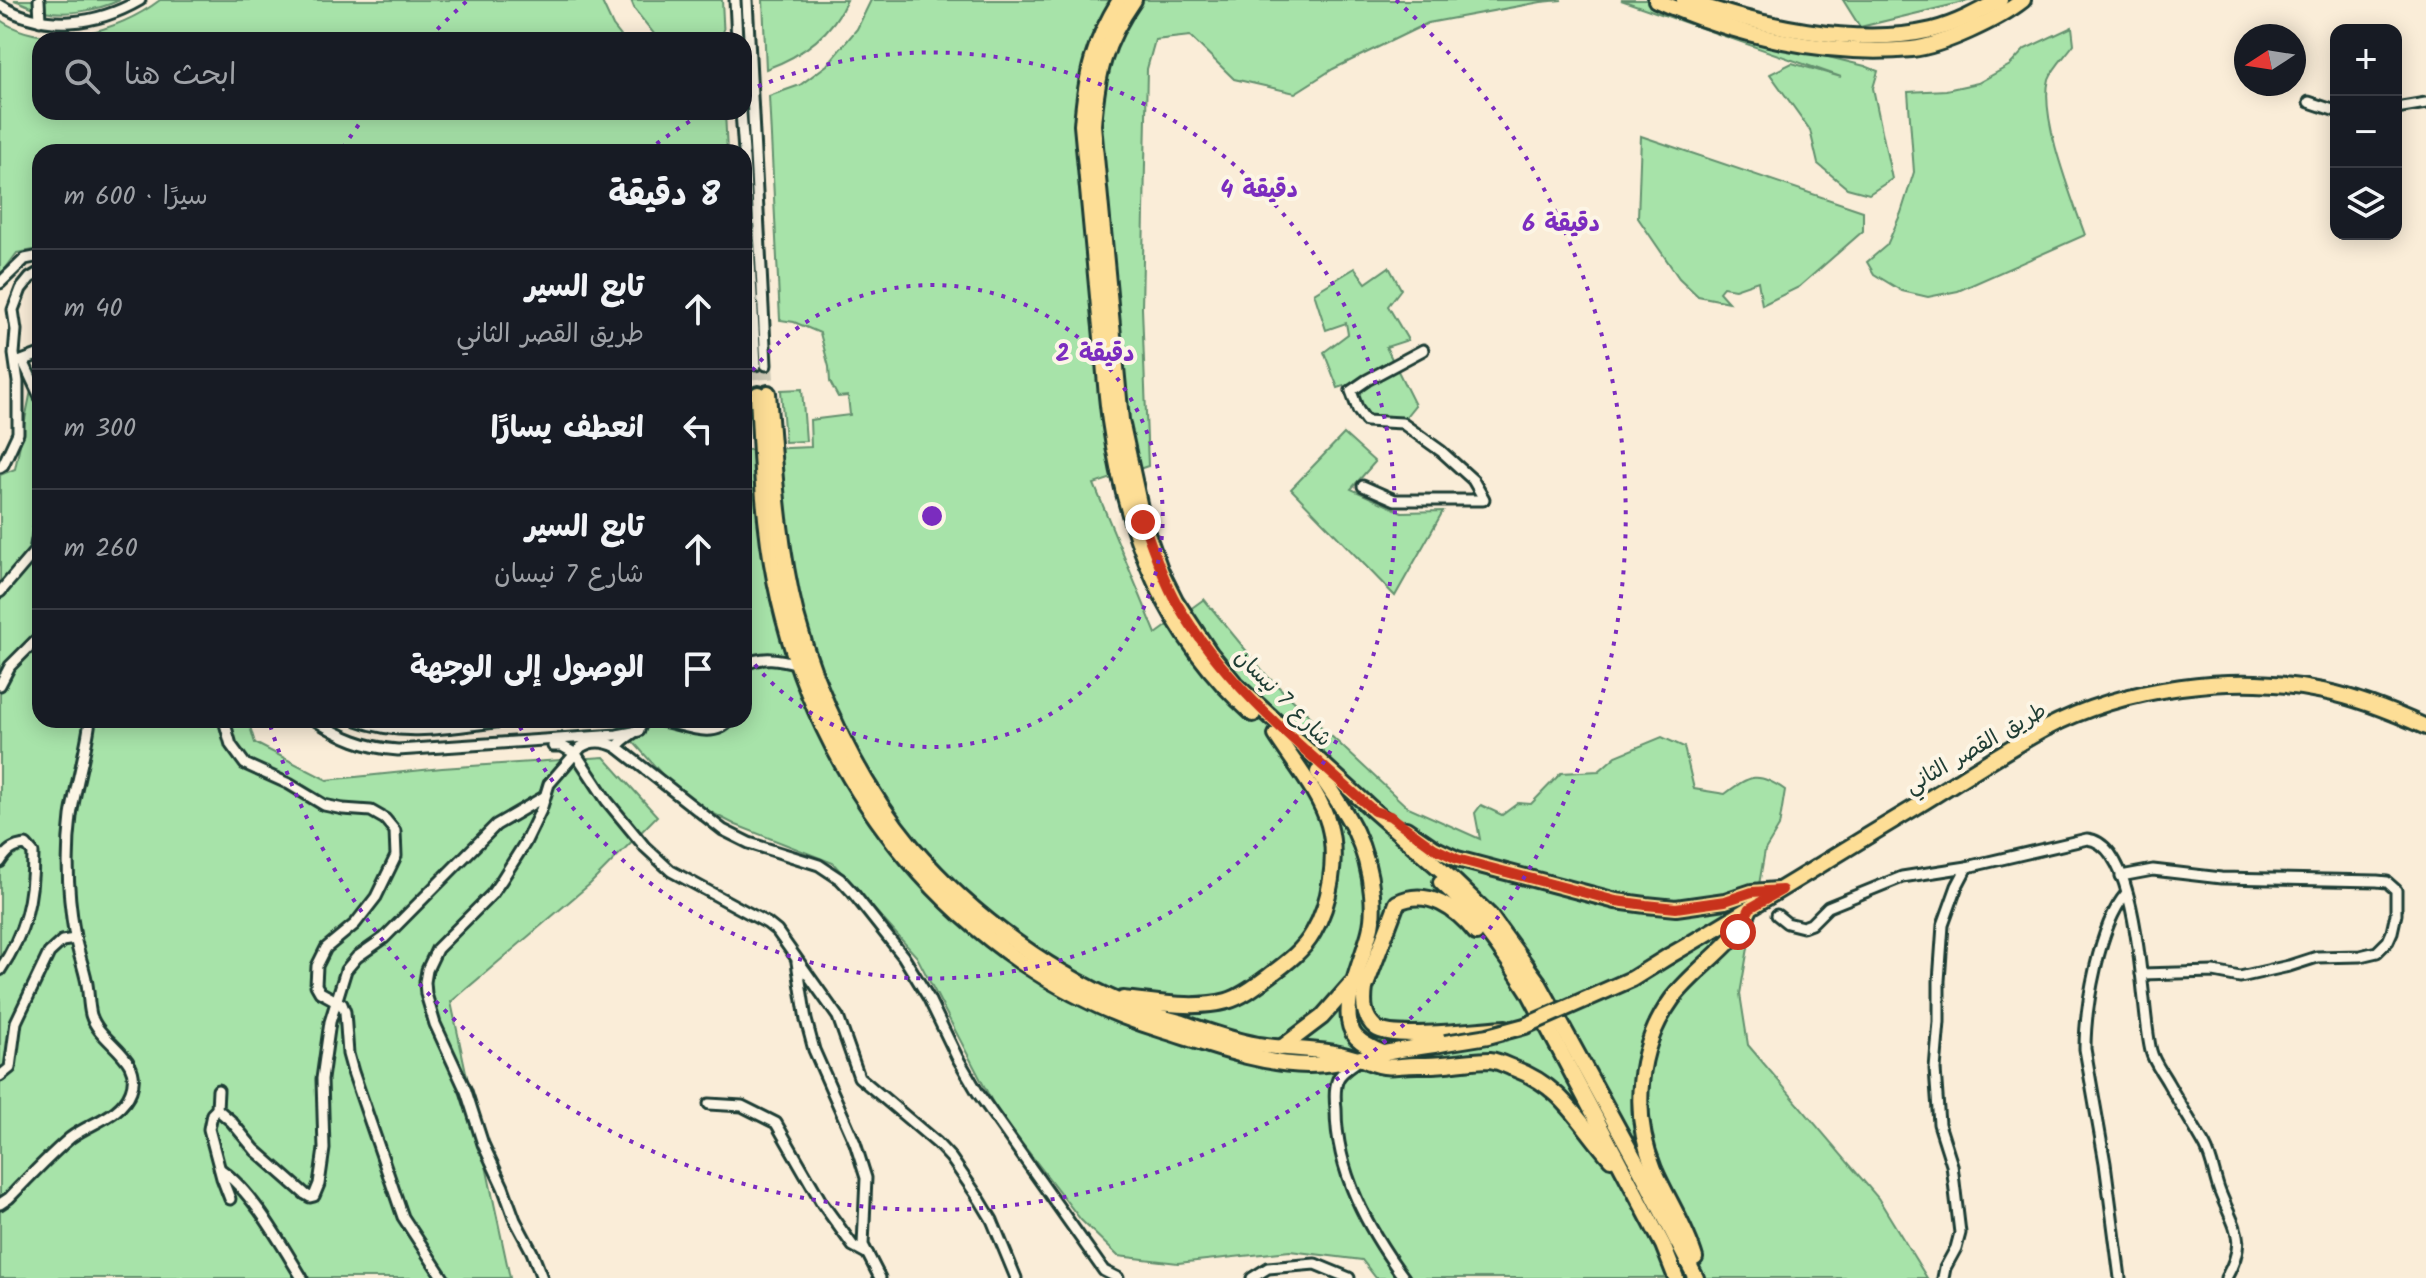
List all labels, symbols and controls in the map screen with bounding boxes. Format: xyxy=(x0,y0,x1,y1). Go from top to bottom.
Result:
north arrow xyxy=(2234,24,2306,96)
map controls xyxy=(2330,24,2402,240)
button: + xyxy=(2330,24,2402,96)
search box xyxy=(32,32,752,120)
text: ابحث هنا xyxy=(124,52,236,100)
icon: search xyxy=(60,54,104,98)
button: − xyxy=(2330,96,2402,168)
button: layers xyxy=(2330,168,2402,240)
text: 8 دقيقة xyxy=(608,169,720,223)
text: 4 دقيقة xyxy=(1220,171,1298,210)
text: سيرًا · 600 m xyxy=(64,176,208,218)
text: 6 دقيقة xyxy=(1522,205,1600,244)
text: تابع السير xyxy=(526,264,644,312)
icon: ahead xyxy=(676,287,720,331)
text: 40 m xyxy=(64,288,122,330)
text: طريق القصر الثاني xyxy=(456,314,644,356)
text: 2 دقيقة xyxy=(1056,335,1134,374)
text: انعطف يسارًا xyxy=(491,405,644,453)
icon: left xyxy=(676,407,720,451)
text: 300 m xyxy=(64,408,136,450)
centre of rings xyxy=(918,502,946,530)
text: تابع السير xyxy=(526,504,644,552)
route end xyxy=(1125,504,1161,540)
icon: ahead xyxy=(676,527,720,571)
text: 260 m xyxy=(64,528,138,570)
text: شارع 7 نيسان xyxy=(494,554,644,596)
street label: شارع 7 نيسان xyxy=(1225,642,1339,756)
text: الوصول إلى الوجهة xyxy=(410,645,644,693)
icon: arrive xyxy=(676,647,720,691)
street label: طريق القصر الثاني xyxy=(1899,694,2054,804)
route start xyxy=(1720,914,1756,950)

